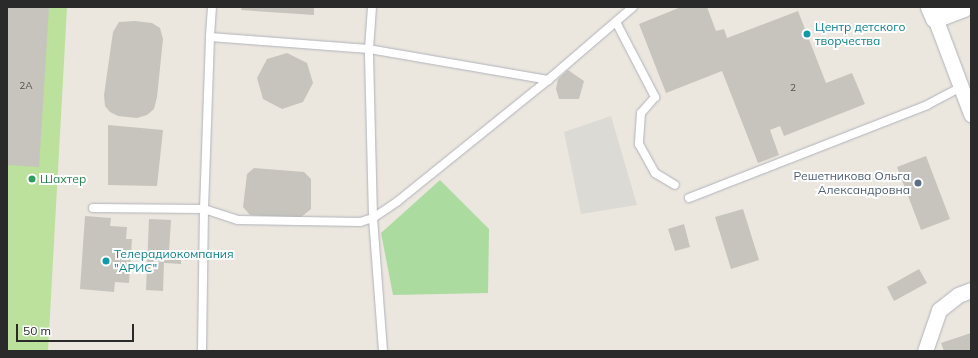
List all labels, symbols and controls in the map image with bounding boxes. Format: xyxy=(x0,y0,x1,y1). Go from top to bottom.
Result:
place label: Центр детского творчества xyxy=(815,20,906,48)
marker: Центр детского творчества xyxy=(802,29,812,39)
house number: 2А xyxy=(19,80,33,92)
house number: 2 xyxy=(790,82,796,94)
place label: Решетникова Ольга Александровна xyxy=(793,169,910,197)
place label: Шахтер xyxy=(40,172,86,186)
marker: Шахтер xyxy=(27,174,37,184)
marker: Решетникова Ольга Александровна xyxy=(913,178,923,188)
place label: Телерадиокомпания "АРИС" xyxy=(114,247,234,275)
marker: Телерадиокомпания "АРИС" xyxy=(101,256,111,266)
scale bar xyxy=(18,316,136,342)
text: 50 m xyxy=(23,323,51,338)

